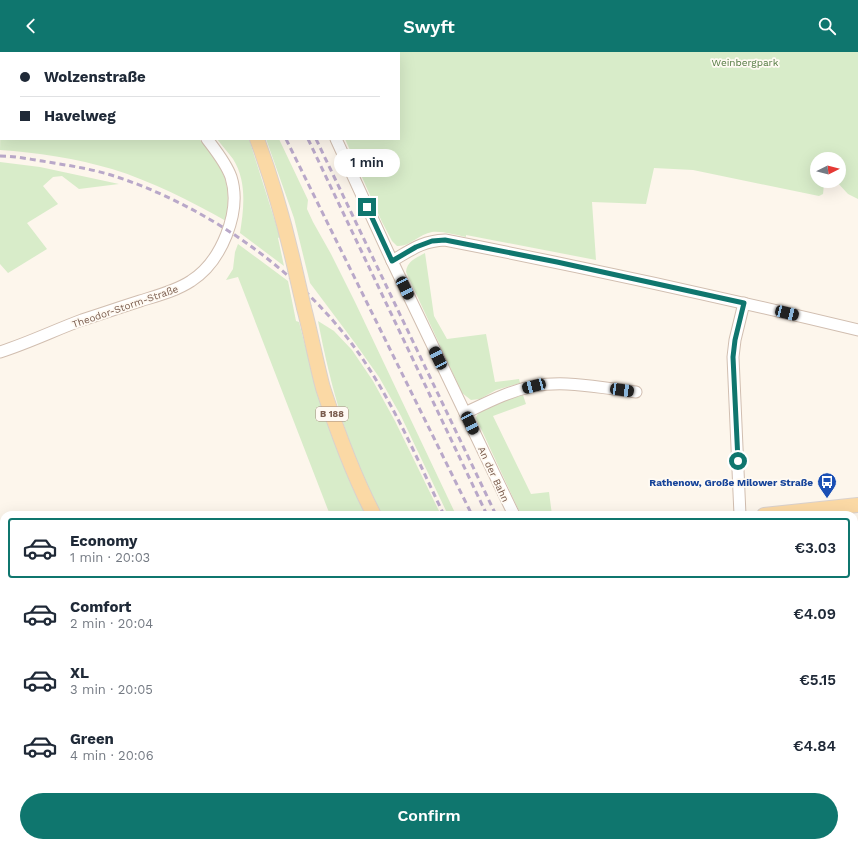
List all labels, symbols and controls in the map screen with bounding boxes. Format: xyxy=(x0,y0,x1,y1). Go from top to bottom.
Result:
icon: back xyxy=(20,15,42,37)
icon: search xyxy=(816,15,838,37)
text: Swyft xyxy=(403,16,455,37)
park label: Weinbergpark xyxy=(712,57,779,68)
text: Wolzenstraße xyxy=(44,68,146,86)
text: Havelweg xyxy=(44,107,116,125)
callout: 1 min xyxy=(334,149,400,177)
north arrow xyxy=(810,152,846,188)
map controls xyxy=(810,152,846,188)
text: 1 min xyxy=(350,155,384,170)
route end xyxy=(358,198,376,216)
car xyxy=(394,275,416,301)
street label: Theodor-Storm-Straße xyxy=(71,283,180,330)
car xyxy=(774,304,800,322)
car xyxy=(427,345,449,371)
car xyxy=(521,377,547,395)
car xyxy=(609,382,635,398)
road number: B 188 xyxy=(316,407,348,421)
car xyxy=(459,410,481,436)
street label: An der Bahn xyxy=(476,445,511,504)
route start xyxy=(729,452,747,470)
bus stop icon: Rathenow, Große Milower Straße xyxy=(816,471,838,499)
place label: Rathenow, Große Milower Straße xyxy=(649,477,813,488)
icon: car xyxy=(22,530,58,566)
text: Economy xyxy=(70,532,137,550)
text: €3.03 xyxy=(794,539,836,557)
text: 1 min · 20:03 xyxy=(70,550,150,565)
icon: car xyxy=(22,596,58,632)
text: Comfort xyxy=(70,598,131,616)
text: €4.09 xyxy=(793,605,836,623)
text: 2 min · 20:04 xyxy=(70,616,153,631)
icon: car xyxy=(22,662,58,698)
text: XL xyxy=(70,664,89,682)
text: €5.15 xyxy=(799,671,836,689)
text: 3 min · 20:05 xyxy=(70,682,153,697)
icon: car xyxy=(22,728,58,764)
text: Green xyxy=(70,730,114,748)
text: €4.84 xyxy=(793,737,836,755)
text: 4 min · 20:06 xyxy=(70,748,154,763)
button: Confirm xyxy=(20,793,838,839)

